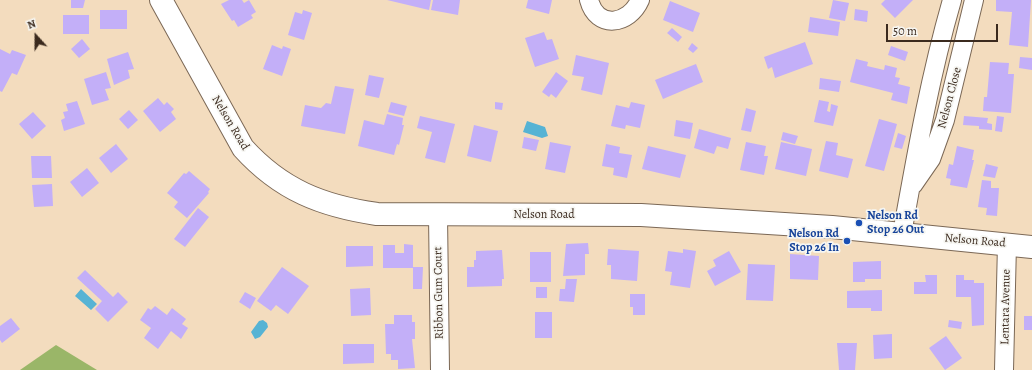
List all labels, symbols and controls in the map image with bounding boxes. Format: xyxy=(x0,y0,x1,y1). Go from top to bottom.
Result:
north arrow xyxy=(16,16,56,56)
text: N xyxy=(25,16,38,33)
scale bar xyxy=(888,16,1000,42)
text: 50 m xyxy=(893,23,917,39)
street label: Nelson Close xyxy=(935,66,965,130)
street label: Nelson Road xyxy=(208,93,252,153)
street label: Nelson Road xyxy=(513,208,575,222)
place label: Nelson Rd Stop 26 Out xyxy=(867,209,924,237)
marker: Nelson Rd Stop 26 Out xyxy=(854,218,864,228)
place label: Nelson Rd Stop 26 In xyxy=(788,227,839,255)
street label: Nelson Road xyxy=(944,231,1006,251)
marker: Nelson Rd Stop 26 In xyxy=(842,236,852,246)
street label: Ribbon Gum Court xyxy=(431,247,447,339)
street label: Lentara Avenue xyxy=(998,269,1014,345)

